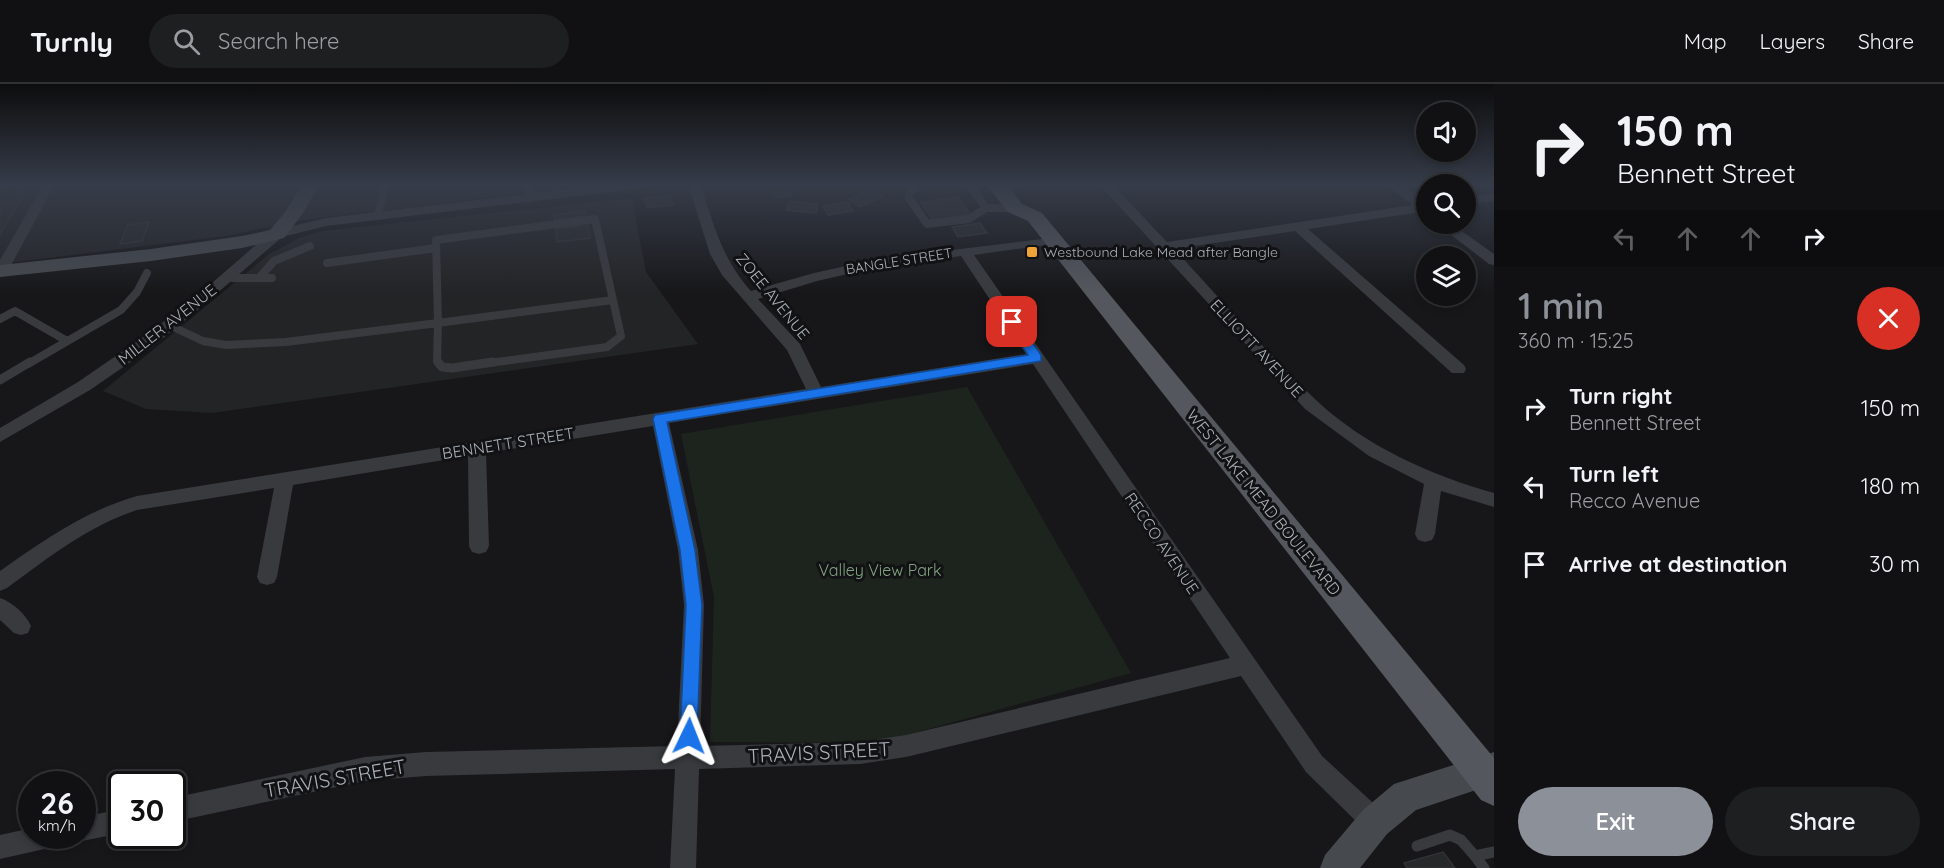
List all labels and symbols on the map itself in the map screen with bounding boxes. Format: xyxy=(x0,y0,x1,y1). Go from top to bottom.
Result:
place label: Westbound Lake Mead after Bangle xyxy=(1044,243,1278,261)
street label: BANGLE STREET xyxy=(845,244,953,278)
marker: Westbound Lake Mead after Bangle xyxy=(1025,245,1039,259)
street label: ZOEE AVENUE xyxy=(732,249,814,343)
street label: MILLER AVENUE xyxy=(114,279,220,369)
street label: ELLIOTT AVENUE xyxy=(1206,295,1308,401)
pin xyxy=(986,296,1037,347)
street label: WEST LAKE MEAD BOULEVARD xyxy=(1183,405,1345,599)
street label: BENNETT STREET xyxy=(441,423,576,463)
street label: RECCO AVENUE xyxy=(1121,488,1203,598)
park label: Valley View Park xyxy=(818,560,942,580)
position arrow xyxy=(657,704,721,768)
street label: TRAVIS STREET xyxy=(747,736,891,768)
street label: TRAVIS STREET xyxy=(262,753,408,803)
speed limit sign: 30 xyxy=(108,771,186,849)

